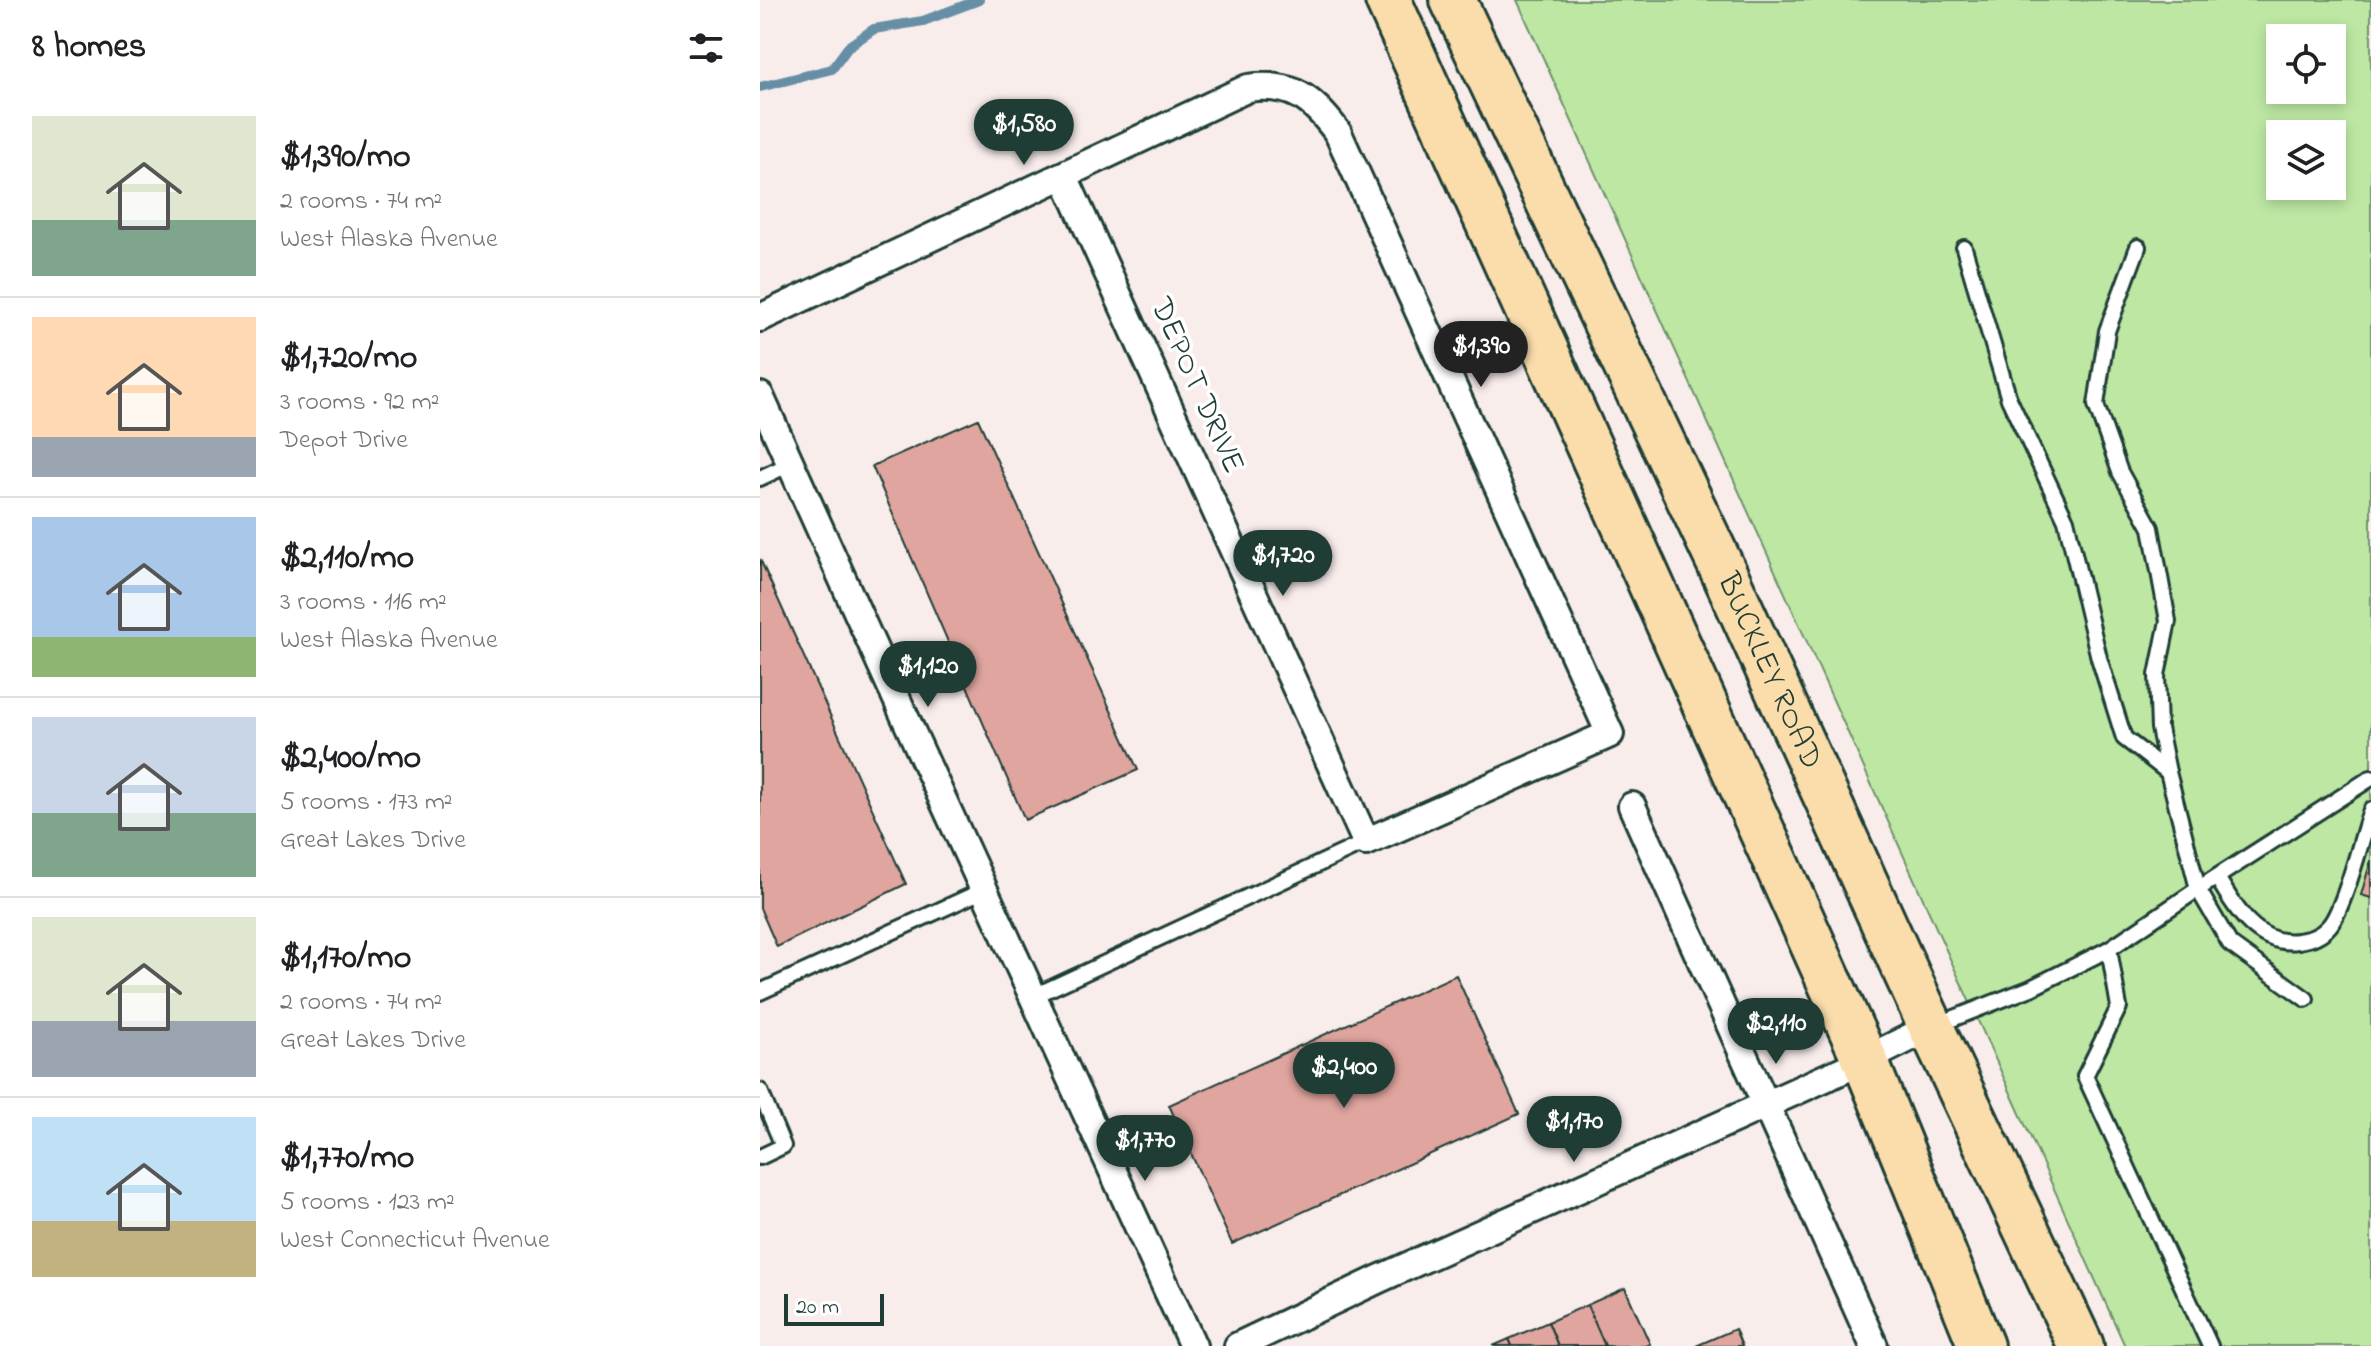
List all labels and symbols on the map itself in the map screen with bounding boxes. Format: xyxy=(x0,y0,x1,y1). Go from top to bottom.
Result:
pin: $1,580 xyxy=(959,99,1089,167)
street label: DEPOT DRIVE xyxy=(1136,290,1256,481)
pin: $1,390 xyxy=(1416,321,1546,389)
pin: $1,720 xyxy=(1218,530,1348,598)
street label: BUCKLEY ROAD xyxy=(1703,565,1834,777)
pin: $1,120 xyxy=(863,641,993,709)
pin: $2,110 xyxy=(1711,998,1841,1066)
pin: $2,400 xyxy=(1279,1042,1409,1110)
pin: $1,170 xyxy=(1509,1096,1639,1164)
pin: $1,770 xyxy=(1080,1115,1210,1183)
scale bar xyxy=(784,1290,884,1326)

